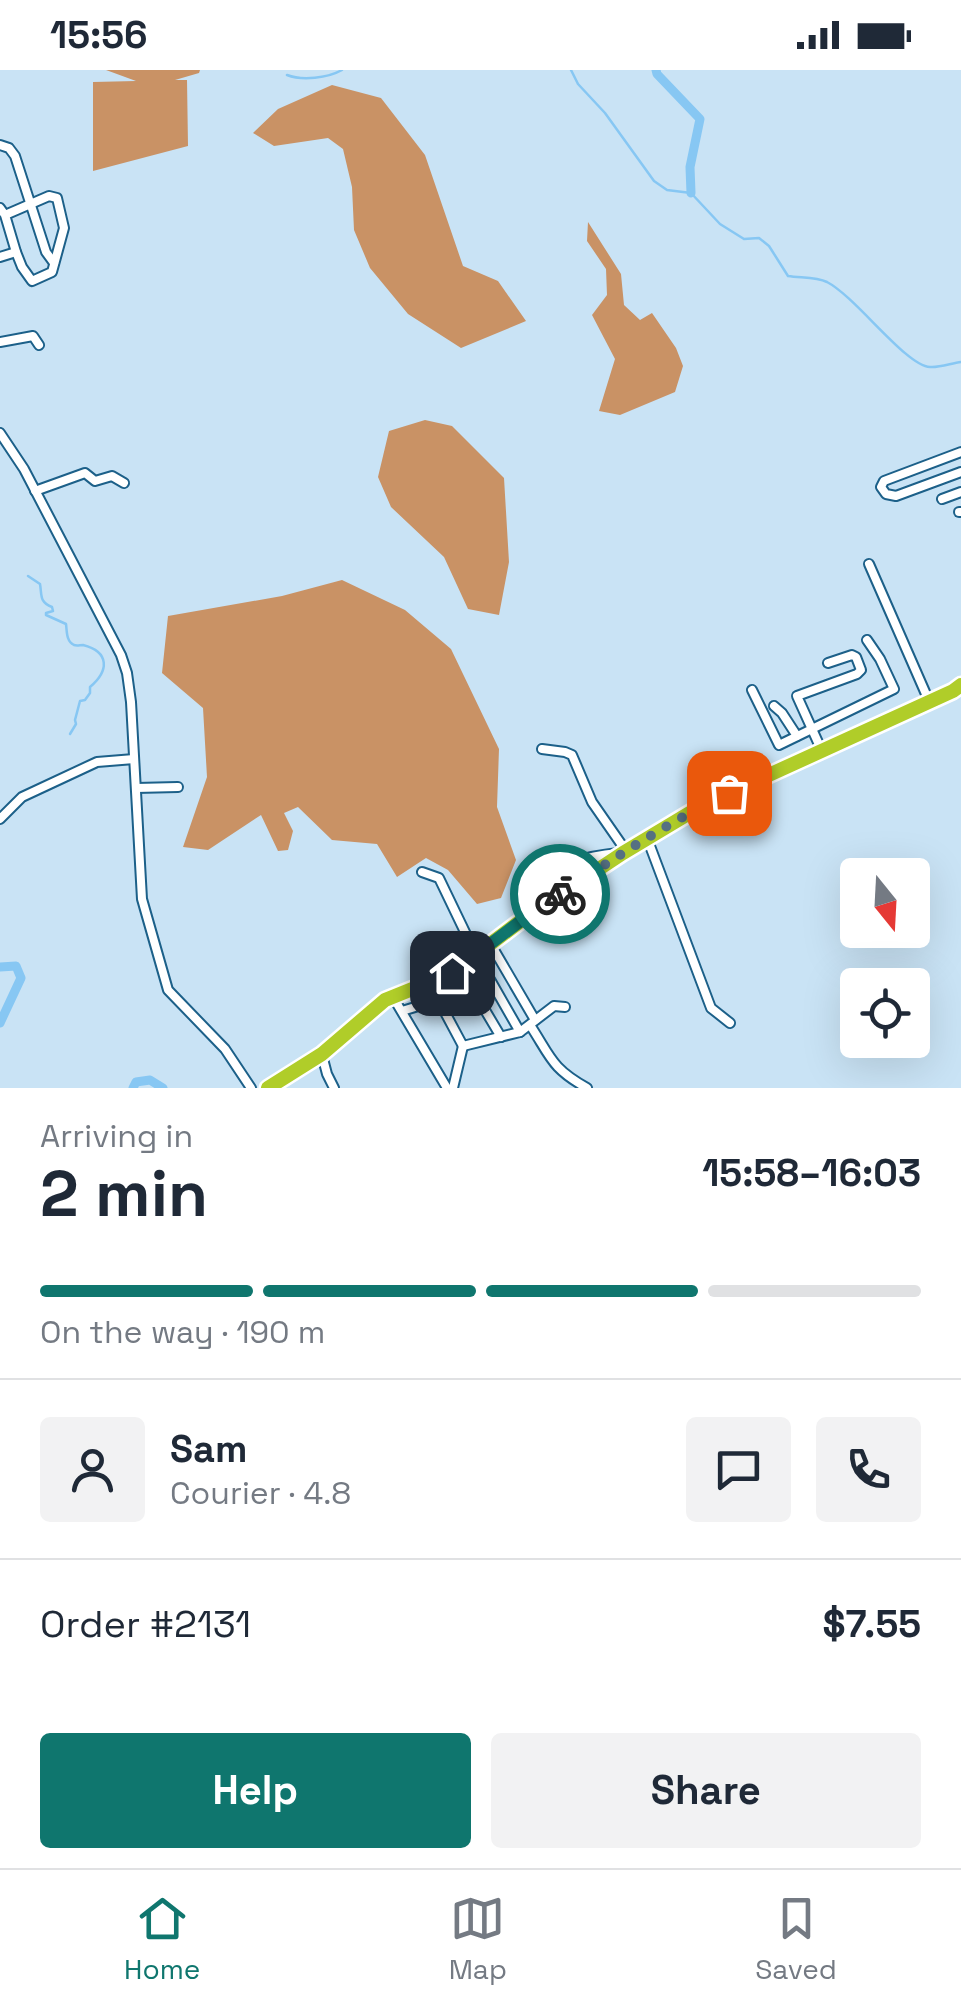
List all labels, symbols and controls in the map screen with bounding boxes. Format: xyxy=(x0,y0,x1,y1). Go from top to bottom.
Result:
text: 15:56 xyxy=(50,11,148,59)
pin xyxy=(687,751,772,836)
icon: bag xyxy=(702,766,757,821)
courier xyxy=(510,844,610,944)
north arrow xyxy=(840,858,930,948)
map controls xyxy=(840,858,930,1058)
icon: bike xyxy=(533,867,588,922)
pin xyxy=(410,931,495,1016)
icon: home xyxy=(425,946,480,1001)
button: locate xyxy=(840,968,930,1058)
text: Arriving in xyxy=(40,1116,193,1156)
text: 15:58–16:03 xyxy=(702,1149,921,1197)
text: 2 min xyxy=(40,1152,208,1235)
text: On the way · 190 m xyxy=(40,1312,325,1352)
button: person xyxy=(40,1417,145,1522)
button: chat xyxy=(686,1417,791,1522)
button: phone xyxy=(816,1417,921,1522)
text: Sam xyxy=(170,1425,247,1473)
text: Courier · 4.8 xyxy=(170,1473,351,1513)
text: Order #2131 xyxy=(40,1600,251,1648)
text: $7.55 xyxy=(823,1600,921,1648)
button: Help xyxy=(40,1733,471,1848)
button: Share xyxy=(491,1733,921,1848)
tab: Home xyxy=(124,1891,200,1987)
tab: Map xyxy=(449,1891,507,1987)
tab: Saved xyxy=(755,1891,837,1987)

